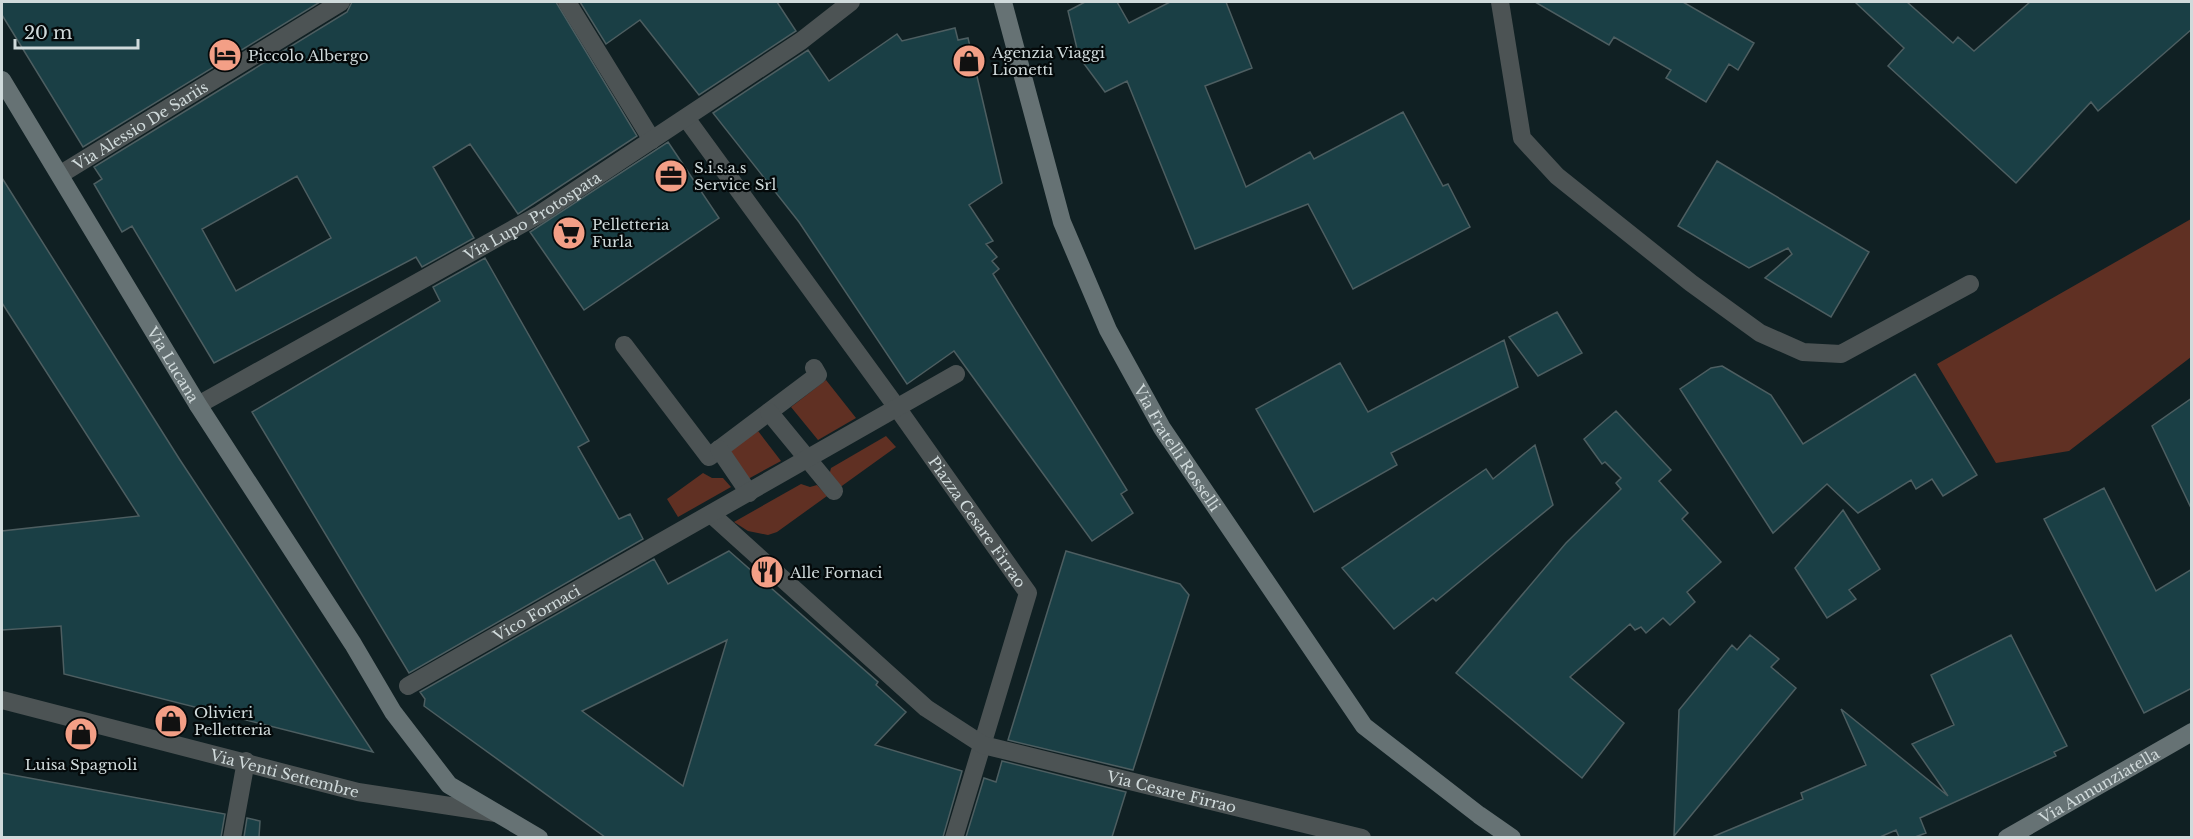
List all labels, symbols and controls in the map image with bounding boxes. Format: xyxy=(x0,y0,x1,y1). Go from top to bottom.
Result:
scale bar xyxy=(15,12,138,50)
text: 20 m xyxy=(24,22,72,44)
hotel icon: Piccolo Albergo xyxy=(207,37,243,73)
shop icon: Agenzia Viaggi Lionetti xyxy=(951,43,987,79)
place label: Agenzia Viaggi Lionetti xyxy=(991,43,1105,79)
place label: Piccolo Albergo xyxy=(248,46,369,65)
street label: Via Alessio De Sariis xyxy=(68,77,211,175)
office icon: S.i.s.a.s Service Srl xyxy=(653,158,689,194)
place label: S.i.s.a.s Service Srl xyxy=(694,158,776,194)
street label: Via Lupo Protospata xyxy=(459,167,605,265)
supermarket icon: Pelletteria Furla xyxy=(551,215,587,251)
place label: Pelletteria Furla xyxy=(592,215,670,251)
street label: Via Lucana xyxy=(143,322,204,406)
street label: Via Fratelli Rosselli xyxy=(1130,380,1225,515)
street label: Piazza Cesare Firrao xyxy=(925,452,1031,591)
restaurant icon: Alle Fornaci xyxy=(749,554,785,590)
place label: Alle Fornaci xyxy=(789,563,882,582)
street label: Vico Fornaci xyxy=(489,580,584,646)
shop icon: Olivieri Pelletteria xyxy=(153,703,189,739)
place label: Olivieri Pelletteria xyxy=(194,703,272,739)
shop icon: Luisa Spagnoli xyxy=(63,716,99,752)
street label: Via Annunziatella xyxy=(2035,743,2163,828)
street label: Via Venti Settembre xyxy=(207,744,361,801)
place label: Luisa Spagnoli xyxy=(25,755,137,774)
street label: Via Cesare Firrao xyxy=(1104,766,1239,816)

